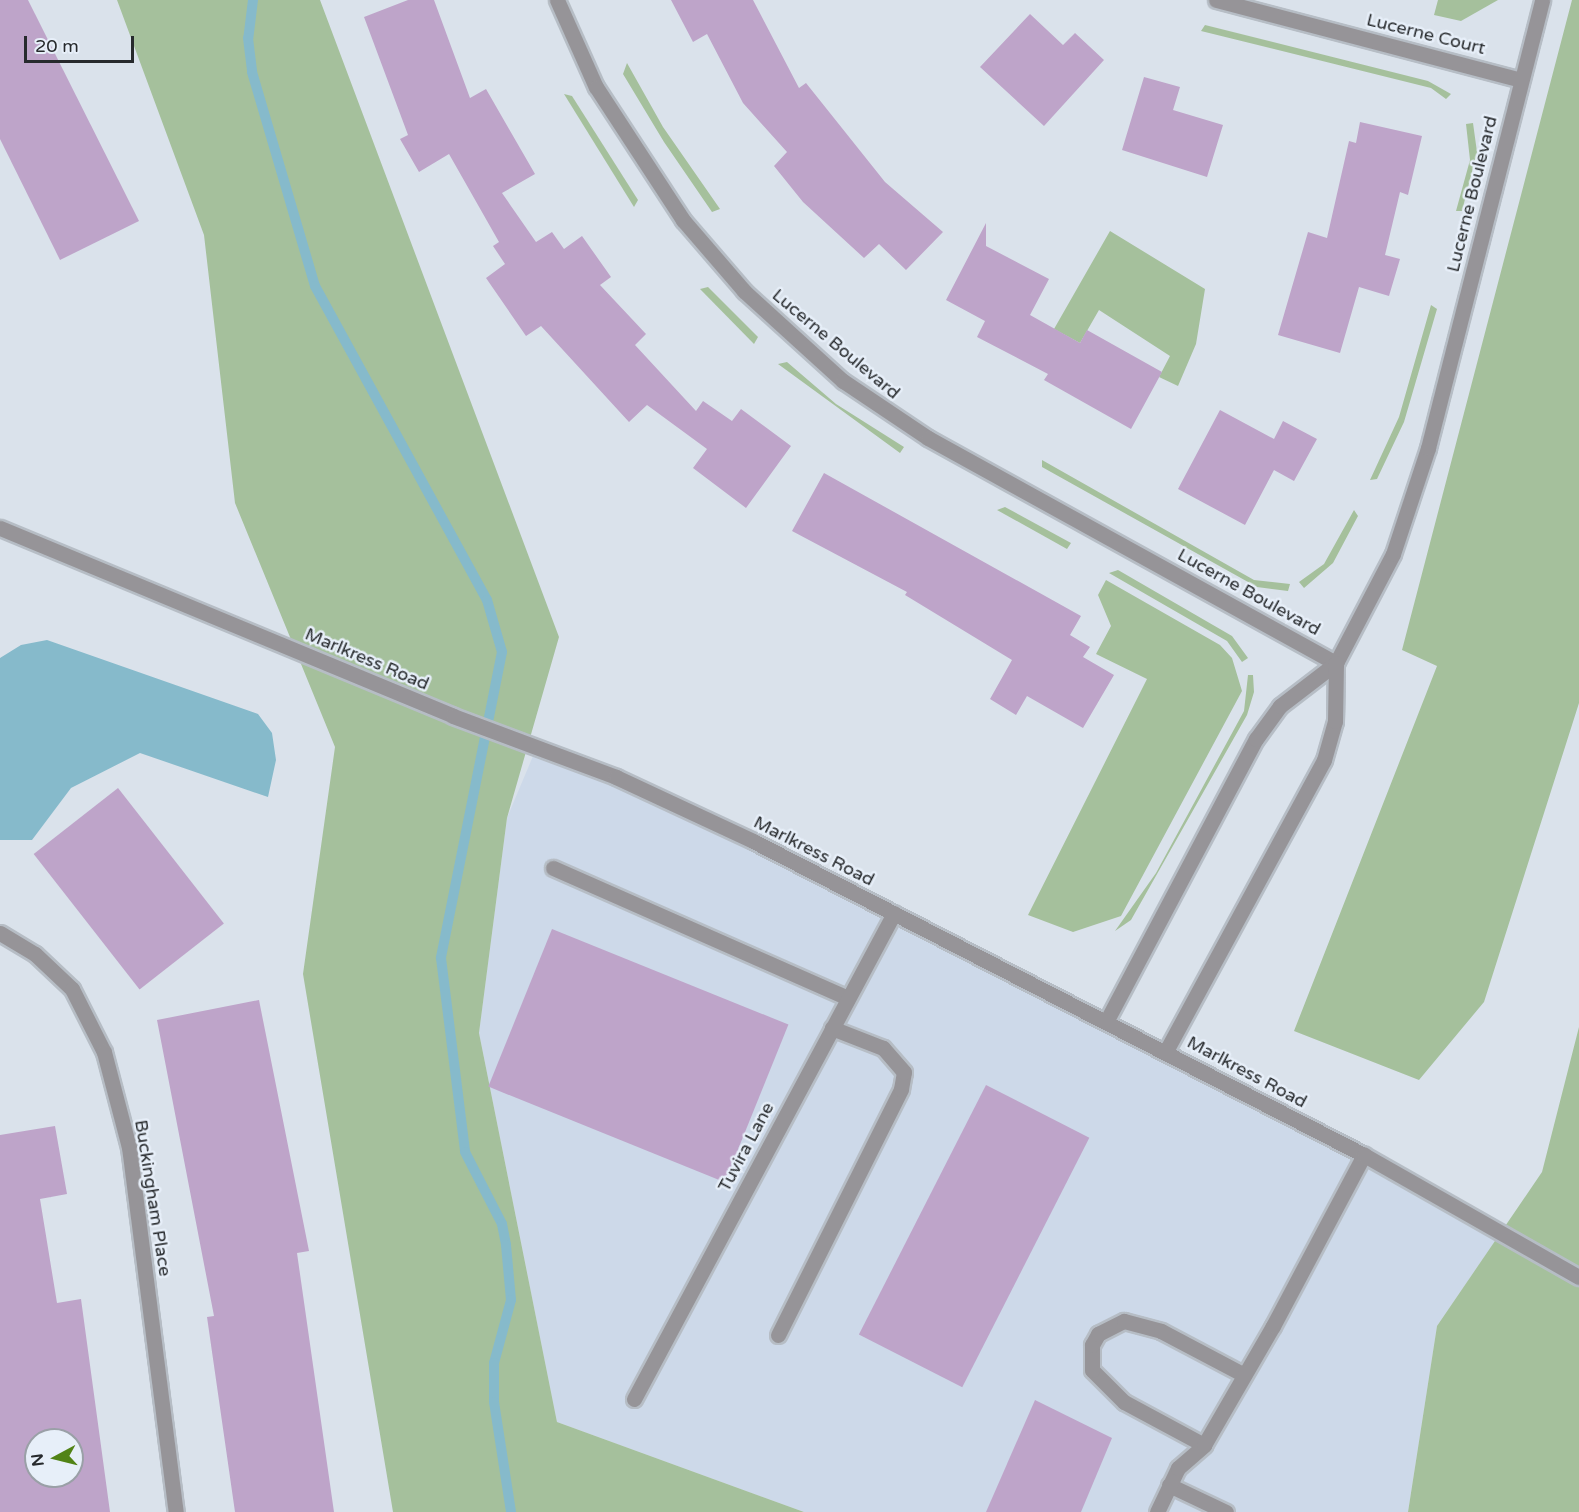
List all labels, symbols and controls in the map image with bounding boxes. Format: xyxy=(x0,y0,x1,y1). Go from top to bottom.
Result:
street label: Lucerne Court xyxy=(1364,9,1488,59)
scale bar xyxy=(27,24,136,62)
text: 20 m xyxy=(35,35,79,57)
street label: Lucerne Boulevard xyxy=(1442,114,1502,274)
street label: Lucerne Boulevard xyxy=(768,284,904,404)
street label: Lucerne Boulevard xyxy=(1174,544,1324,640)
street label: Marlkress Road xyxy=(302,623,432,695)
street label: Marlkress Road xyxy=(750,811,878,891)
street label: Marlkress Road xyxy=(1183,1031,1311,1113)
street label: Tuvira Lane xyxy=(713,1099,779,1195)
street label: Buckingham Place xyxy=(130,1118,176,1278)
north arrow xyxy=(24,1428,84,1488)
text: N xyxy=(27,1452,49,1468)

